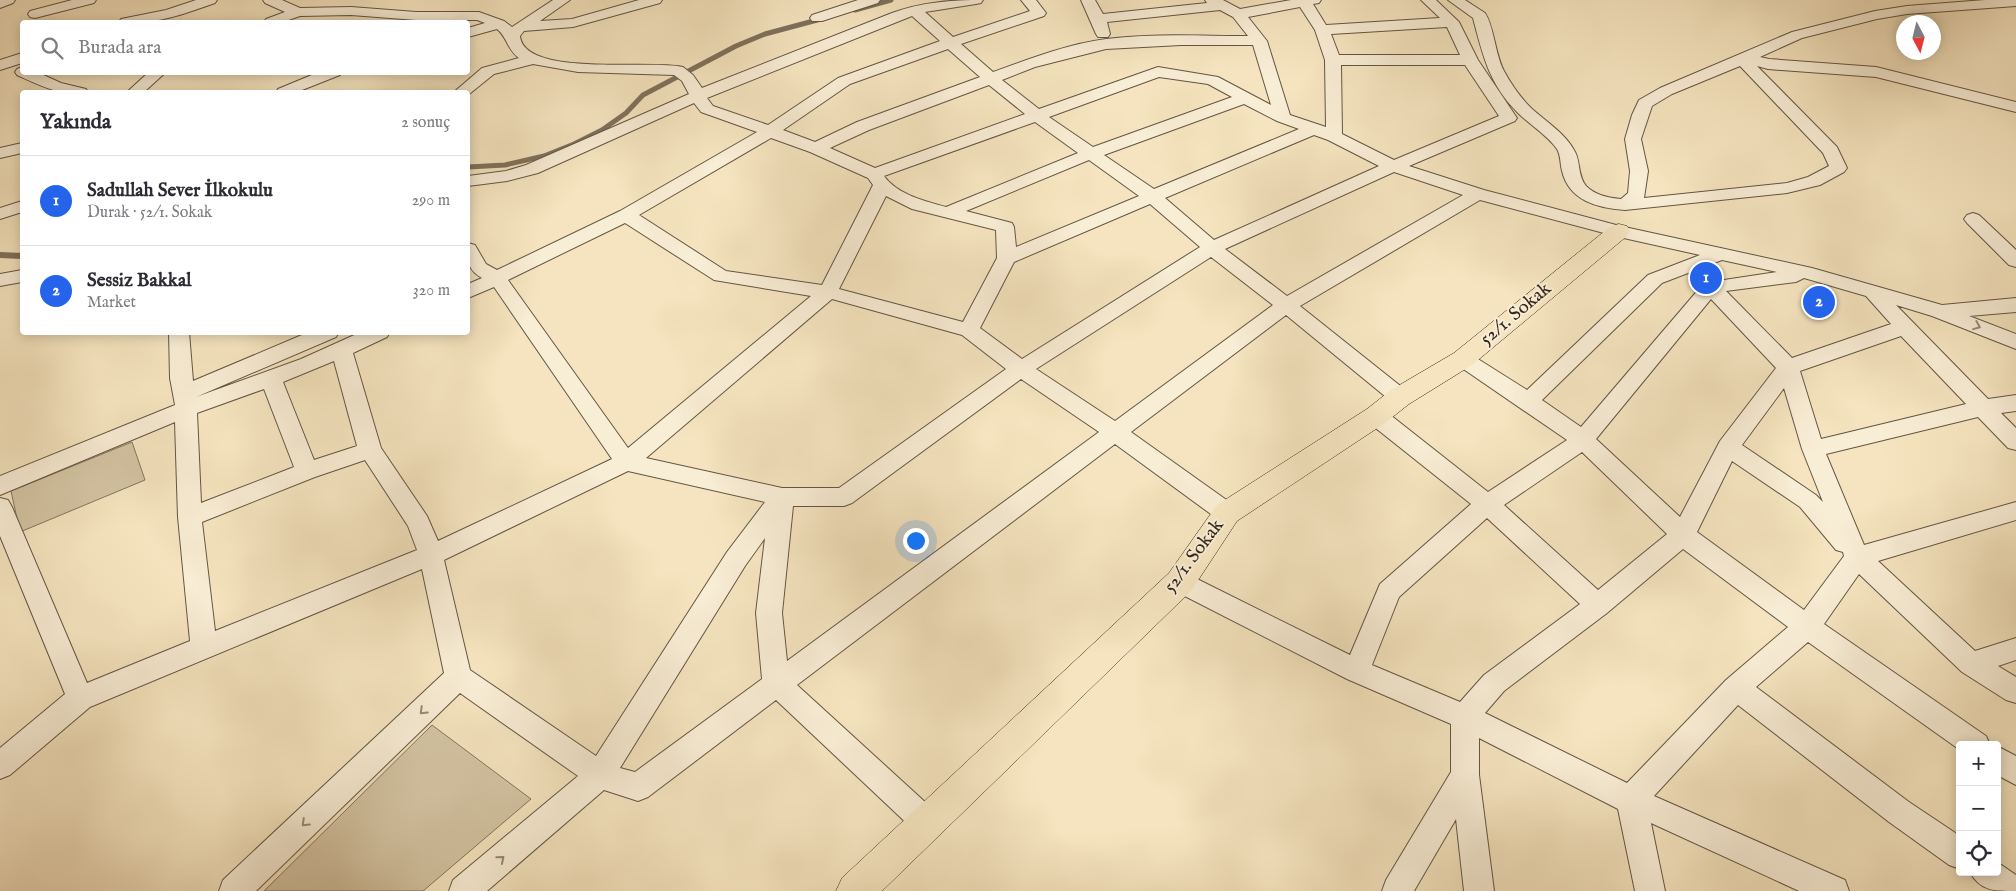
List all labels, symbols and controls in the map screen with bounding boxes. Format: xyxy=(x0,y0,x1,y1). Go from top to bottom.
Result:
north arrow xyxy=(1896,15,1941,60)
search box xyxy=(20,20,470,75)
icon: search xyxy=(38,34,66,62)
text: Burada ara xyxy=(78,36,162,60)
text: Yakında xyxy=(40,109,111,136)
text: 2 sonuç xyxy=(401,113,450,133)
text: Sadullah Sever İlkokulu xyxy=(87,179,273,203)
text: 1 xyxy=(53,191,59,211)
text: 290 m xyxy=(412,191,450,211)
text: Durak · 52/1. Sokak xyxy=(87,203,212,223)
pin: 1 xyxy=(1690,259,1722,297)
text: Sessiz Bakkal xyxy=(87,269,191,293)
street label: 52/1. Sokak xyxy=(1475,277,1557,351)
text: 2 xyxy=(52,281,60,301)
text: 320 m xyxy=(413,281,450,301)
pin: 2 xyxy=(1803,283,1835,321)
text: Market xyxy=(87,293,136,313)
one-way arrow xyxy=(1972,320,1981,331)
street label: 52/1. Sokak xyxy=(1159,514,1230,598)
your location xyxy=(903,528,929,554)
one-way arrow xyxy=(419,705,428,714)
map controls xyxy=(1956,741,2001,876)
button: + xyxy=(1956,741,2001,786)
button: − xyxy=(1956,786,2001,831)
one-way arrow xyxy=(302,817,311,826)
button: locate xyxy=(1956,831,2001,876)
one-way arrow xyxy=(495,857,504,865)

